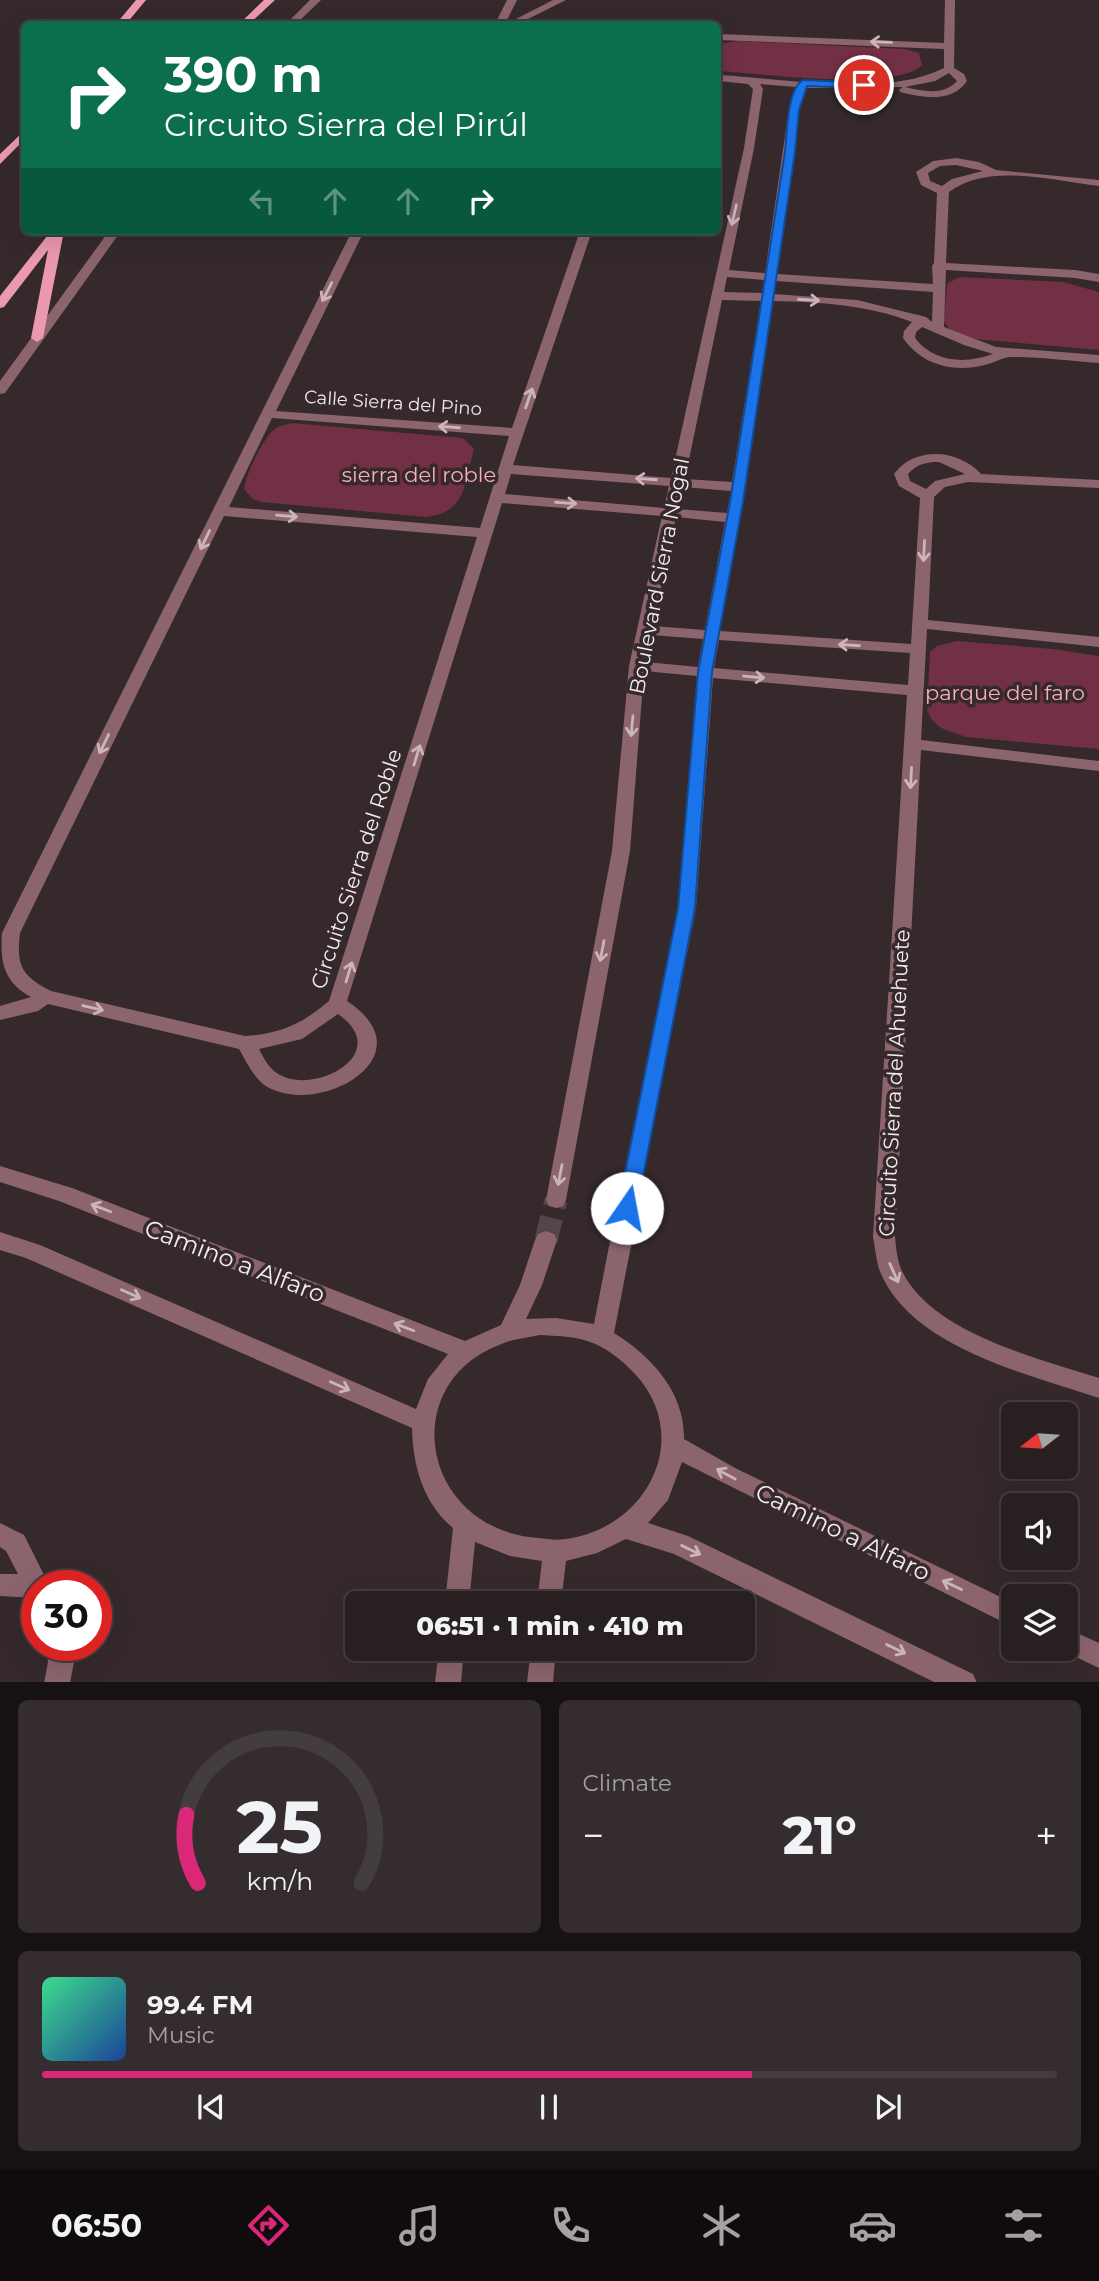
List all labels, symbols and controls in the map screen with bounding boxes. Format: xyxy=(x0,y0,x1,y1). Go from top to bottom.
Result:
one-way arrow xyxy=(870,35,893,48)
text: 390 m xyxy=(164,45,323,104)
icon: right xyxy=(49,49,140,140)
pin xyxy=(834,55,894,115)
icon: arrive xyxy=(845,66,883,104)
text: Circuito Sierra del Pirúl xyxy=(164,105,528,144)
icon: left xyxy=(243,182,281,220)
icon: ahead xyxy=(316,182,354,220)
icon: ahead xyxy=(389,182,427,220)
icon: right xyxy=(462,182,500,220)
one-way arrow xyxy=(727,203,740,226)
one-way arrow xyxy=(320,281,334,302)
one-way arrow xyxy=(797,294,820,307)
street label: Calle Sierra del Pino xyxy=(303,386,483,420)
one-way arrow xyxy=(524,387,536,409)
one-way arrow xyxy=(438,420,461,433)
street label: Boulevard Sierra Nogal xyxy=(624,456,694,696)
park label: sierra del roble xyxy=(342,462,496,487)
one-way arrow xyxy=(635,472,658,485)
one-way arrow xyxy=(554,497,577,510)
one-way arrow xyxy=(275,510,298,523)
one-way arrow xyxy=(197,529,211,550)
one-way arrow xyxy=(917,539,930,562)
one-way arrow xyxy=(838,638,861,651)
one-way arrow xyxy=(742,670,765,683)
park label: parque del faro xyxy=(925,680,1085,705)
one-way arrow xyxy=(625,714,638,737)
one-way arrow xyxy=(97,733,111,754)
one-way arrow xyxy=(412,745,425,767)
street label: Circuito Sierra del Roble xyxy=(305,746,407,992)
one-way arrow xyxy=(904,766,917,789)
street label: Circuito Sierra del Ahuehuete xyxy=(873,929,915,1237)
one-way arrow xyxy=(595,939,609,962)
one-way arrow xyxy=(344,962,356,984)
one-way arrow xyxy=(81,1002,104,1015)
one-way arrow xyxy=(553,1163,567,1186)
position arrow xyxy=(590,1171,664,1245)
one-way arrow xyxy=(91,1201,112,1214)
street label: Camino a Alfaro xyxy=(141,1213,329,1309)
one-way arrow xyxy=(888,1262,901,1283)
one-way arrow xyxy=(120,1288,142,1301)
one-way arrow xyxy=(394,1320,416,1332)
one-way arrow xyxy=(328,1380,350,1393)
north arrow xyxy=(1001,1402,1078,1479)
map controls xyxy=(1001,1402,1078,1661)
one-way arrow xyxy=(716,1467,736,1481)
street label: Camino a Alfaro xyxy=(751,1477,935,1587)
button: sound xyxy=(1001,1493,1078,1570)
one-way arrow xyxy=(680,1544,701,1557)
speed limit sign: 30 xyxy=(21,1570,112,1661)
one-way arrow xyxy=(942,1577,963,1591)
button: layers xyxy=(1001,1584,1078,1661)
text: 06:51 · 1 min · 410 m xyxy=(416,1610,684,1642)
one-way arrow xyxy=(885,1643,906,1657)
text: Climate xyxy=(583,1769,672,1797)
text: 25 xyxy=(236,1783,322,1871)
text: 21° xyxy=(783,1804,857,1867)
text: − xyxy=(583,1812,604,1859)
text: + xyxy=(1035,1812,1057,1859)
text: km/h xyxy=(246,1865,313,1895)
text: 99.4 FM xyxy=(147,1989,253,2021)
text: Music xyxy=(147,2021,215,2049)
icon: previous xyxy=(192,2088,230,2126)
icon: pause xyxy=(530,2088,568,2126)
icon: next xyxy=(869,2088,907,2126)
icon: directions xyxy=(244,2201,293,2250)
icon: music xyxy=(395,2201,444,2250)
icon: phone xyxy=(546,2201,595,2250)
icon: climate xyxy=(697,2201,746,2250)
icon: car xyxy=(848,2201,897,2250)
icon: filters xyxy=(999,2201,1048,2250)
text: 06:50 xyxy=(51,2206,142,2245)

